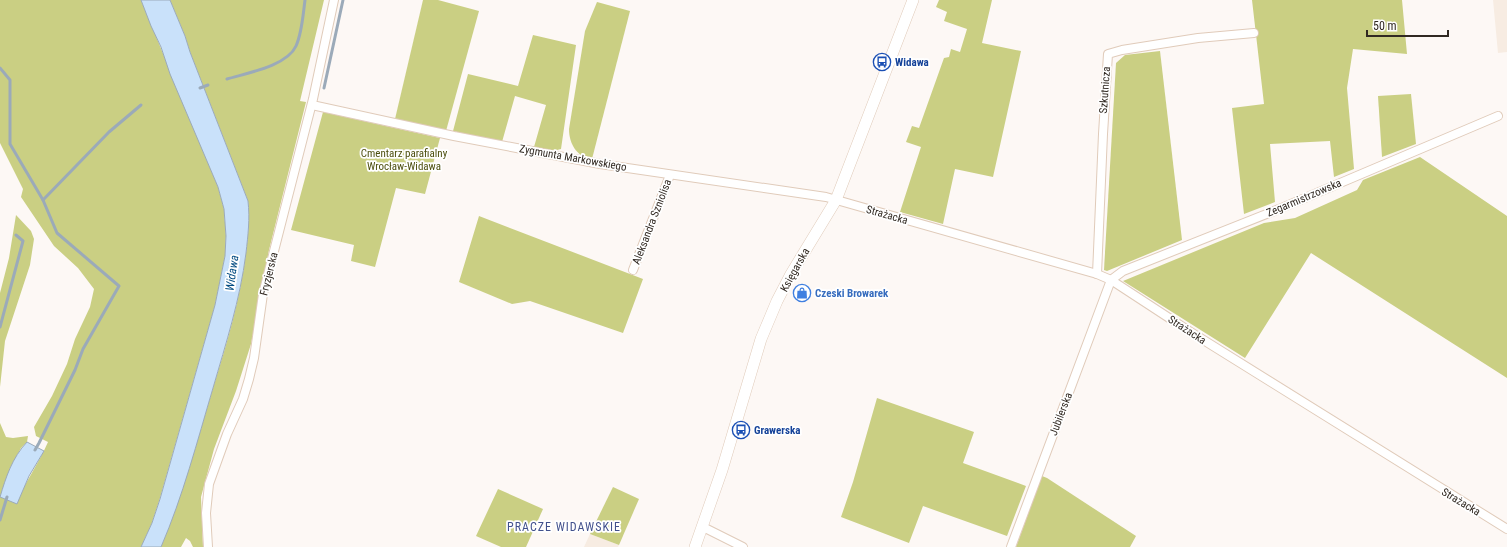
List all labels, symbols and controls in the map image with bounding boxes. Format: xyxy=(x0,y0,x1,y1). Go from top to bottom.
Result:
scale bar xyxy=(1367,12,1448,38)
text: 50 m xyxy=(1373,19,1397,33)
bus stop icon: Widawa xyxy=(872,52,892,72)
place label: Widawa xyxy=(895,56,929,69)
street label: Szkutnicza xyxy=(1097,66,1113,114)
street label: Zygmunta Markowskiego xyxy=(518,142,628,174)
park label: Cmentarz parafialny Wrocław-Widawa xyxy=(361,147,448,173)
street label: Zegarmistrzowska xyxy=(1265,176,1343,220)
street label: Aleksandra Szniolisa xyxy=(630,178,674,266)
street label: Strażacka xyxy=(865,203,909,227)
street label: Księgarska xyxy=(778,246,812,294)
street label: Fryzjerska xyxy=(257,251,281,297)
water label: Widawa xyxy=(223,254,241,292)
shop icon: Czeski Browarek xyxy=(792,283,812,303)
place label: Czeski Browarek xyxy=(815,287,889,300)
street label: Strażacka xyxy=(1166,313,1208,347)
street label: Jubilerska xyxy=(1047,391,1075,437)
bus stop icon: Grawerska xyxy=(731,420,751,440)
place label: Grawerska xyxy=(754,424,800,437)
street label: Strażacka xyxy=(1439,485,1483,519)
district label: PRACZE WIDAWSKIE xyxy=(507,520,621,534)

